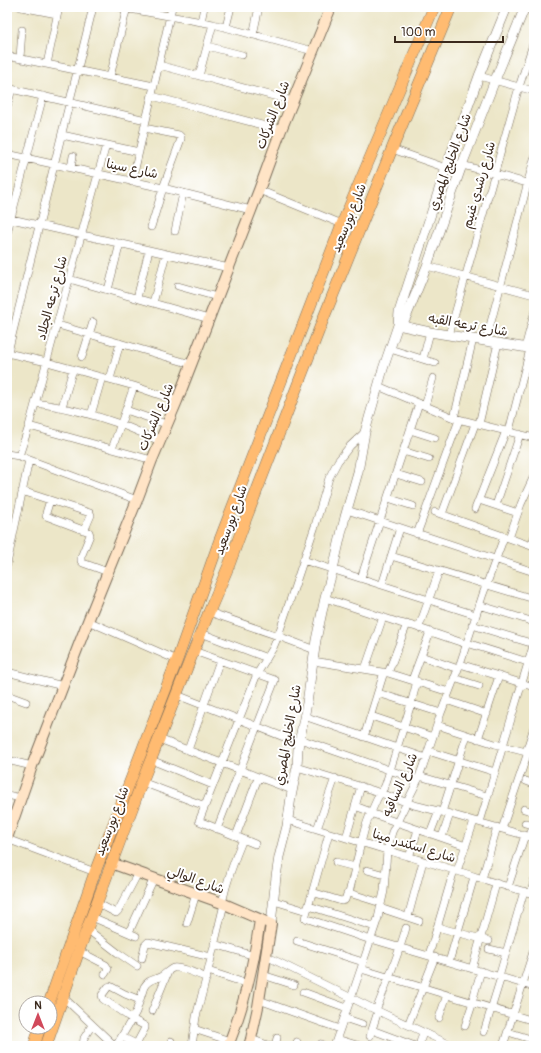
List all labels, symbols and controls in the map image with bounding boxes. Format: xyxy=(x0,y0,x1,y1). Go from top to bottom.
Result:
scale bar xyxy=(395,18,503,44)
text: 100 m xyxy=(401,25,436,40)
street label: شارع الشركات xyxy=(253,78,294,152)
street label: شارع الخليج المصري xyxy=(425,111,476,213)
street label: شارع رشدي غنيم xyxy=(459,140,501,231)
street label: شارع سينا xyxy=(105,156,159,183)
street label: شارع بورسعيد xyxy=(328,181,371,255)
street label: شارع ترعه الجلاد xyxy=(33,254,72,342)
street label: شارع ترعه القبه xyxy=(427,310,509,341)
street label: شارع الشركات xyxy=(135,381,178,454)
street label: شارع بورسعيد xyxy=(211,483,252,557)
street label: شارع الخليج المصري xyxy=(271,683,306,787)
street label: شارع الساقيه xyxy=(379,751,422,820)
street label: شارع بورسعيد xyxy=(91,784,133,858)
street label: شارع اسكندر مينا xyxy=(370,826,458,867)
street label: شارع الوالي xyxy=(164,862,227,900)
north arrow xyxy=(18,995,58,1035)
text: N xyxy=(34,999,42,1012)

